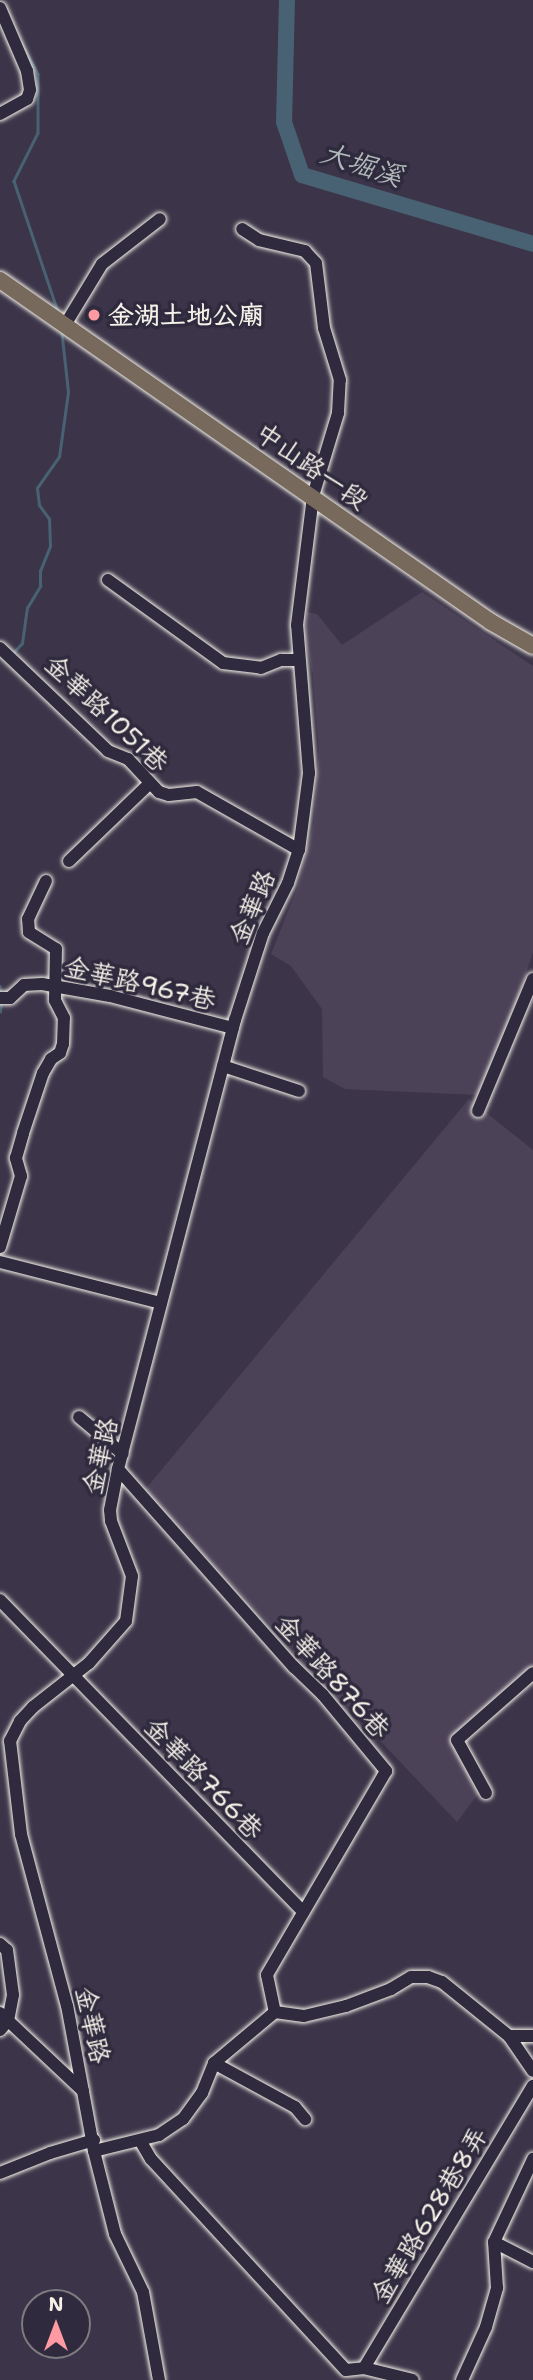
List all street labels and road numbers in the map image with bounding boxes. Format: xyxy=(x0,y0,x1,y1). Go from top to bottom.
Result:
street label: 中山路一段 xyxy=(250,416,374,516)
street label: 金華路1051巷 xyxy=(39,648,175,778)
street label: 金華路 xyxy=(222,865,282,949)
street label: 金華路967巷 xyxy=(61,950,219,1016)
street label: 金華路 xyxy=(76,1414,124,1498)
street label: 金華路876巷 xyxy=(269,1608,397,1744)
street label: 金華路766巷 xyxy=(138,1711,270,1845)
street label: 金華路 xyxy=(70,1984,116,2066)
street label: 金華路628巷8弄 xyxy=(364,2121,494,2309)

